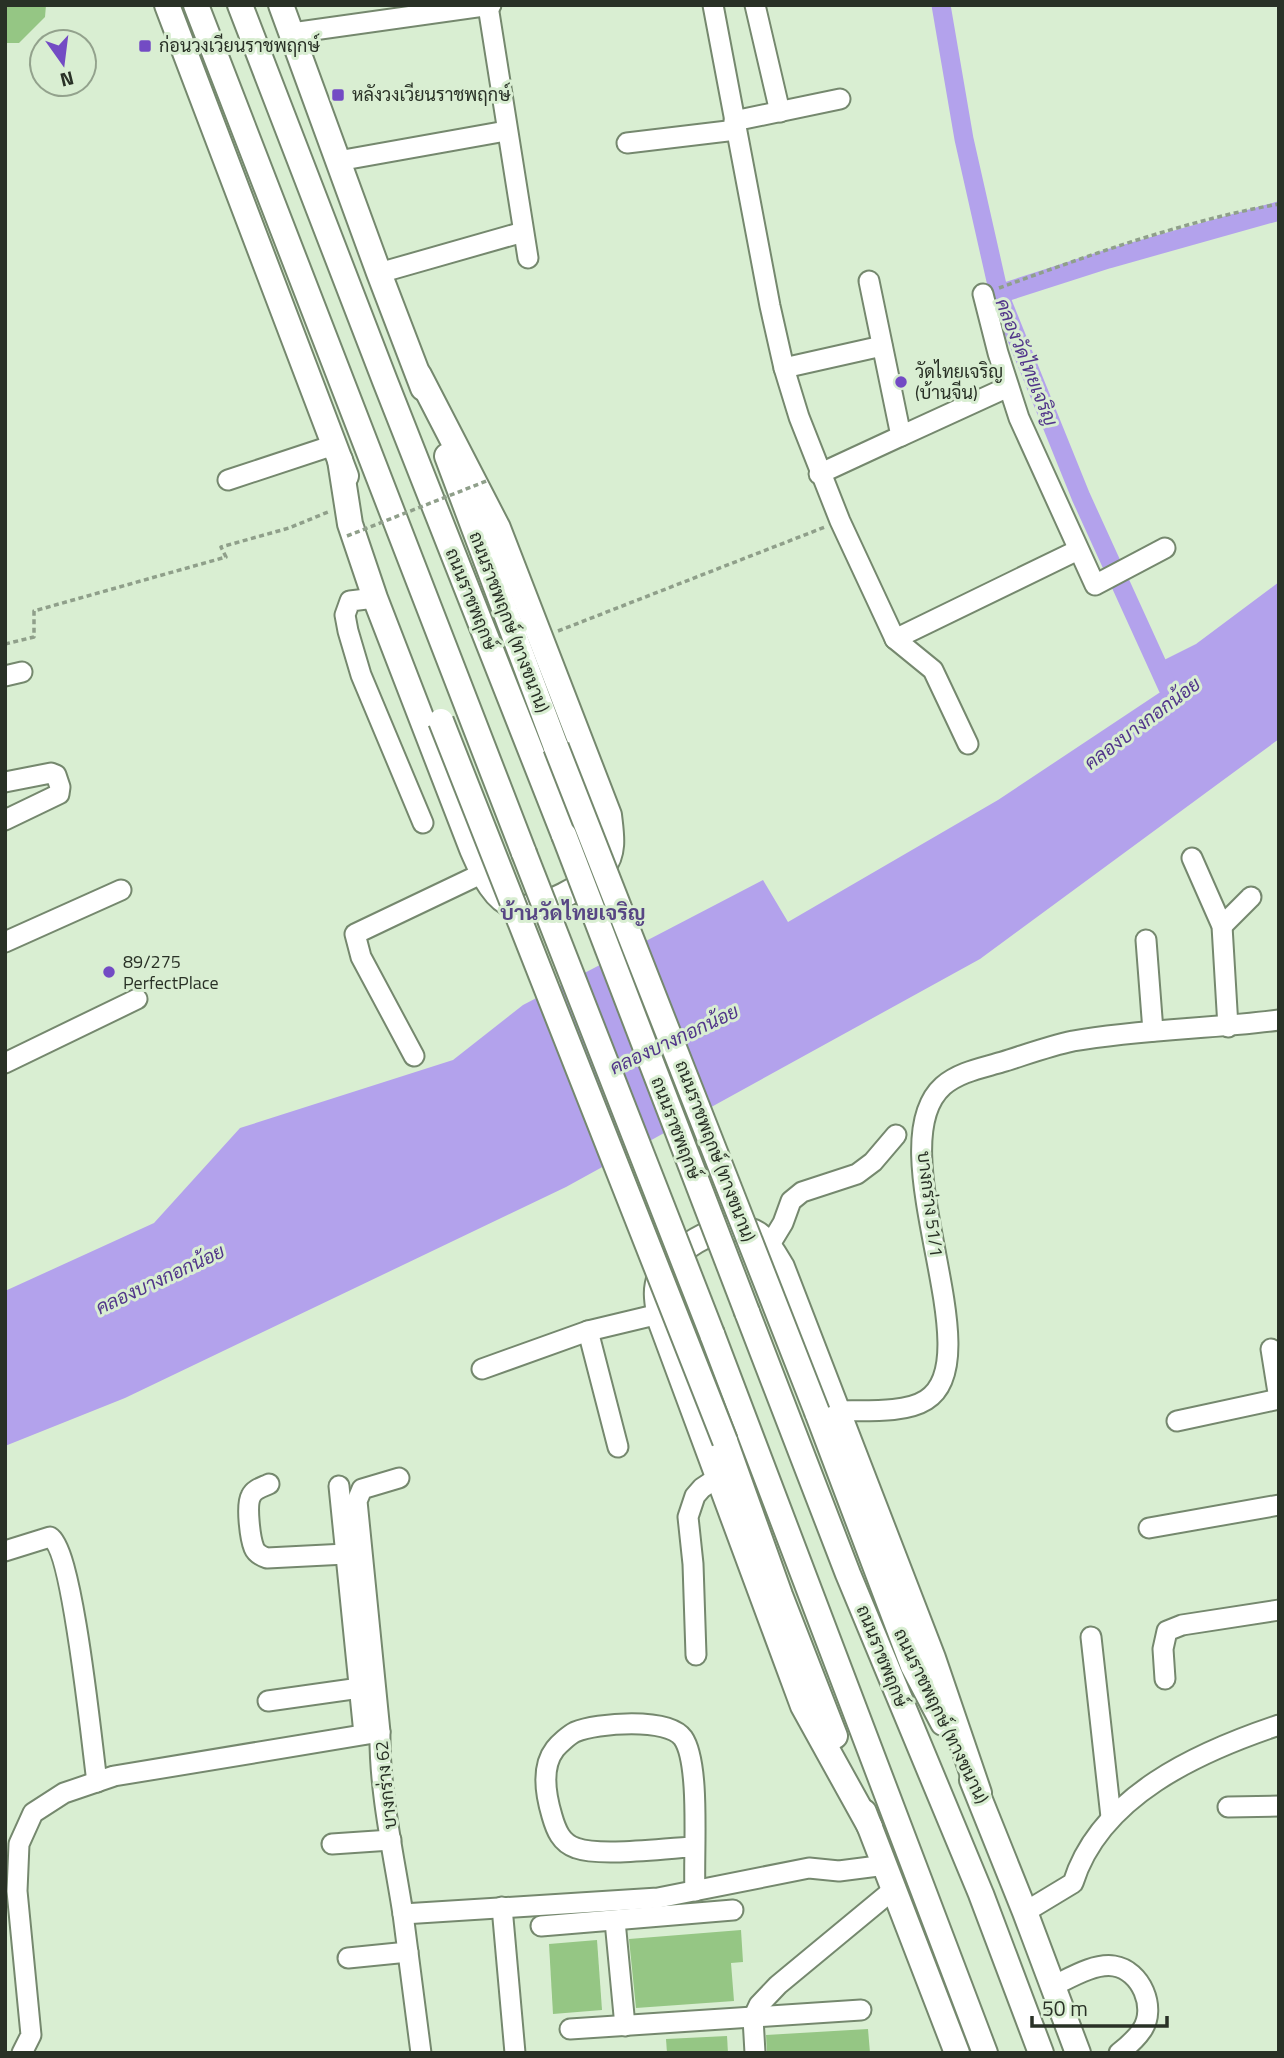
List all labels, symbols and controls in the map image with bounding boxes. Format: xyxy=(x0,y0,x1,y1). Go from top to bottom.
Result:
north arrow xyxy=(28,28,98,98)
place label: ก่อนวงเวียนราชพฤกษ์ xyxy=(159,32,320,59)
marker: ก่อนวงเวียนราชพฤกษ์ xyxy=(137,38,153,54)
text: N xyxy=(57,64,77,96)
place label: หลังวงเวียนราชพฤกษ์ xyxy=(352,81,511,108)
marker: หลังวงเวียนราชพฤกษ์ xyxy=(330,87,346,103)
water label: คลองวัดไทยเจริญ xyxy=(989,294,1066,430)
place label: วัดไทยเจริญ (บ้านจีน) xyxy=(915,358,1003,406)
marker: วัดไทยเจริญ (บ้านจีน) xyxy=(893,374,909,390)
street label: ถนนราชพฤกษ์ (ทางขนาน) xyxy=(462,527,557,716)
street label: ถนนราชพฤกษ์ xyxy=(439,544,504,655)
water label: คลองบางกอกน้อย xyxy=(1077,669,1206,776)
district label: บ้านวัดไทยเจริญ xyxy=(500,896,646,928)
place label: 89/275 PerfectPlace xyxy=(123,948,219,996)
marker: 89/275 PerfectPlace xyxy=(101,964,117,980)
water label: คลองบางกอกน้อย xyxy=(604,996,743,1081)
street label: ถนนราชพฤกษ์ (ทางขนาน) xyxy=(668,1056,763,1245)
street label: ถนนราชพฤกษ์ xyxy=(645,1073,709,1184)
street label: บางกร่าง 51/1 xyxy=(911,1150,950,1258)
water label: คลองบางกอกน้อย xyxy=(90,1236,229,1321)
street label: ถนนราชพฤกษ์ xyxy=(850,1601,915,1712)
street label: ถนนราชพฤกษ์ (ทางขนาน) xyxy=(887,1623,996,1808)
street label: บางกร่าง 62 xyxy=(367,1740,404,1831)
scale bar xyxy=(1032,1984,1167,2028)
text: 50 m xyxy=(1042,1992,1088,2024)

